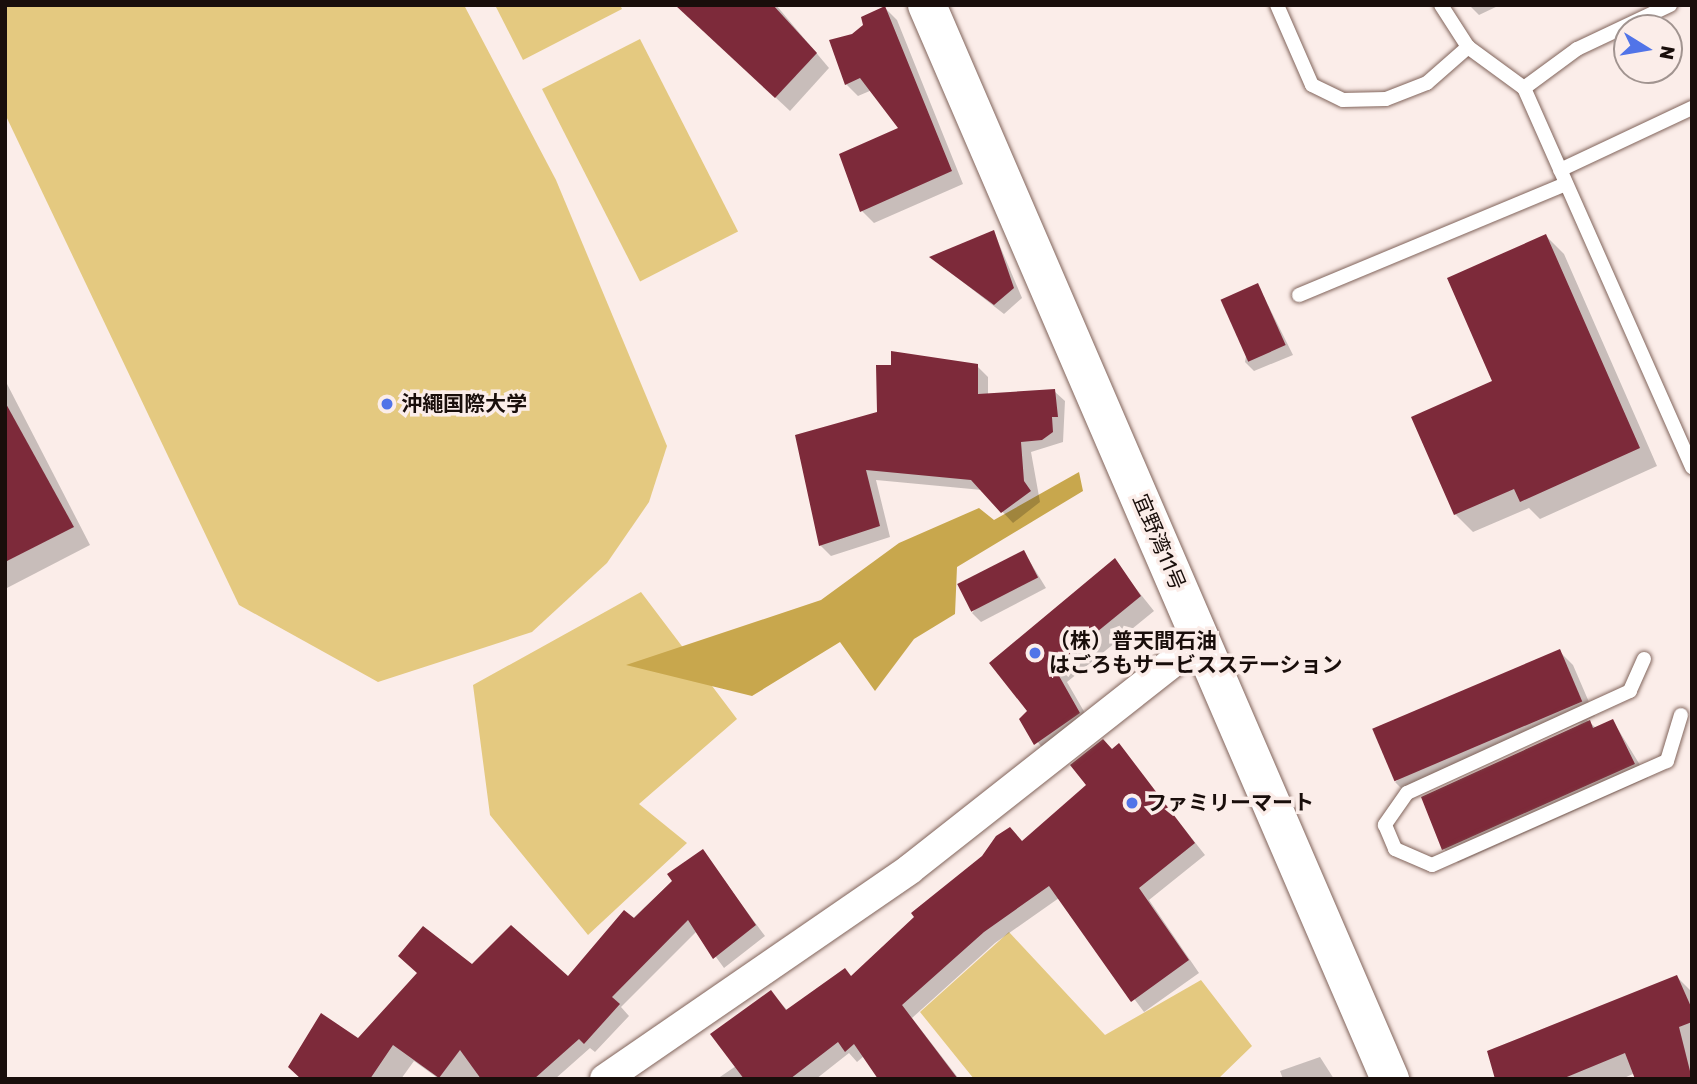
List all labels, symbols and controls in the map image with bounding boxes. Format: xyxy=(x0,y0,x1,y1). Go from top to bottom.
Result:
north arrow xyxy=(1613,14,1683,84)
text: N xyxy=(1655,44,1680,62)
place label: 沖繩国際大学 xyxy=(401,391,527,417)
marker: 沖繩国際大学 xyxy=(379,396,395,412)
street label: 宜野湾11号 xyxy=(1127,490,1191,594)
place label: （株）普天間石油 はごろもサービスステーション xyxy=(1049,628,1343,678)
marker: （株）普天間石油 はごろもサービスステーション xyxy=(1027,645,1043,661)
place label: ファミリーマート xyxy=(1146,790,1314,816)
marker: ファミリーマート xyxy=(1124,795,1140,811)

